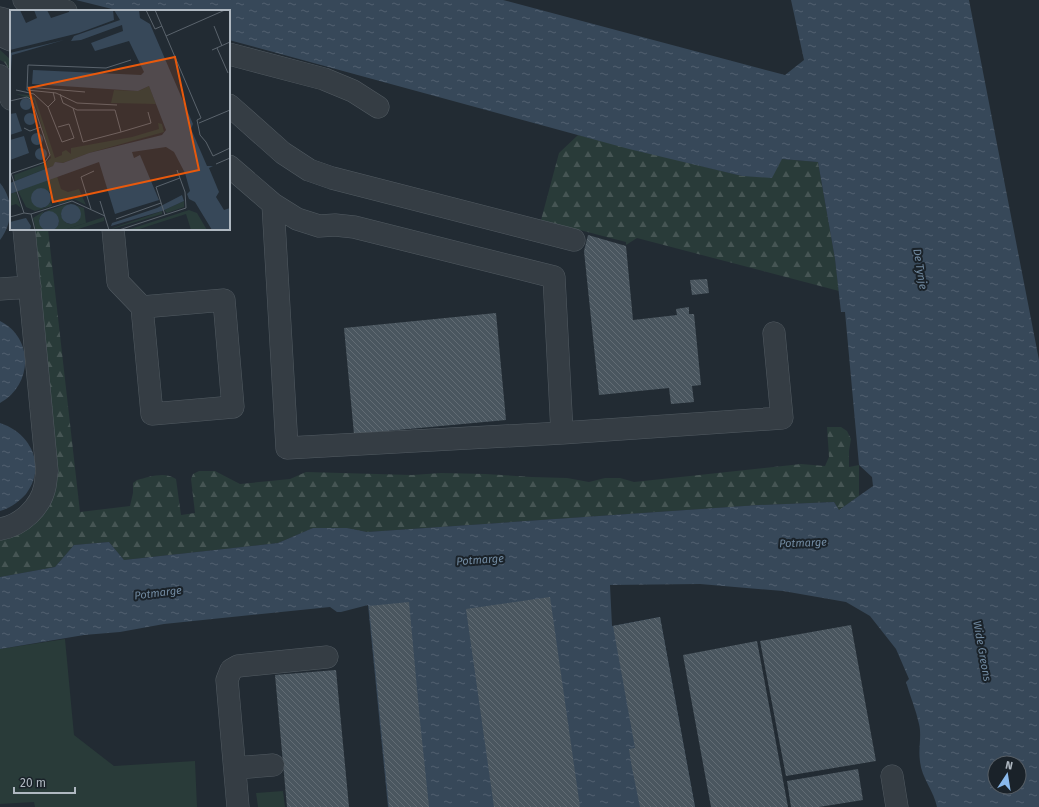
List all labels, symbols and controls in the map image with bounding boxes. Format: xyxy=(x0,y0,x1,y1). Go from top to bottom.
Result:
inset map xyxy=(10,10,230,230)
water label: De Tynje xyxy=(910,248,930,291)
water label: Potmarge xyxy=(779,536,827,550)
water label: Potmarge xyxy=(456,552,505,568)
water label: Potmarge xyxy=(133,584,183,602)
water label: Wide Greons xyxy=(970,620,994,682)
north arrow xyxy=(987,755,1027,795)
text: N xyxy=(1004,759,1014,773)
scale bar xyxy=(14,769,75,795)
text: 20 m xyxy=(20,776,46,790)

